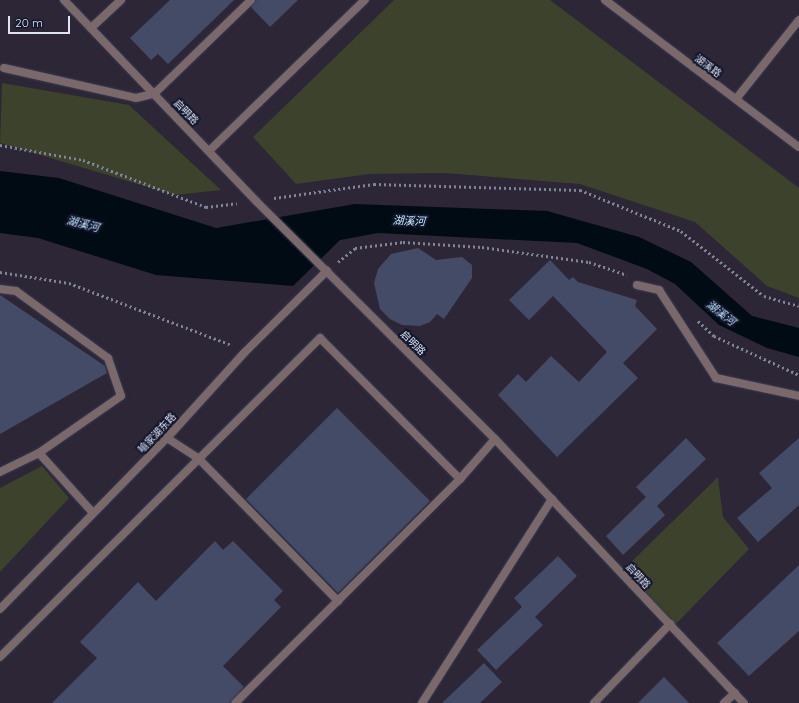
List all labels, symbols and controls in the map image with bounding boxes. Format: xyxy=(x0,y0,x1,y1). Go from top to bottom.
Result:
scale bar xyxy=(10,8,72,34)
text: 20 m xyxy=(15,15,43,30)
street label: 湖溪路 xyxy=(692,52,724,80)
street label: 启明路 xyxy=(171,97,201,127)
water label: 湖溪河 xyxy=(65,214,101,234)
water label: 湖溪河 xyxy=(392,214,426,228)
water label: 湖溪河 xyxy=(704,298,738,328)
street label: 启明路 xyxy=(398,328,428,358)
street label: 喻家湖东路 xyxy=(136,411,178,455)
street label: 启明路 xyxy=(623,561,653,591)

